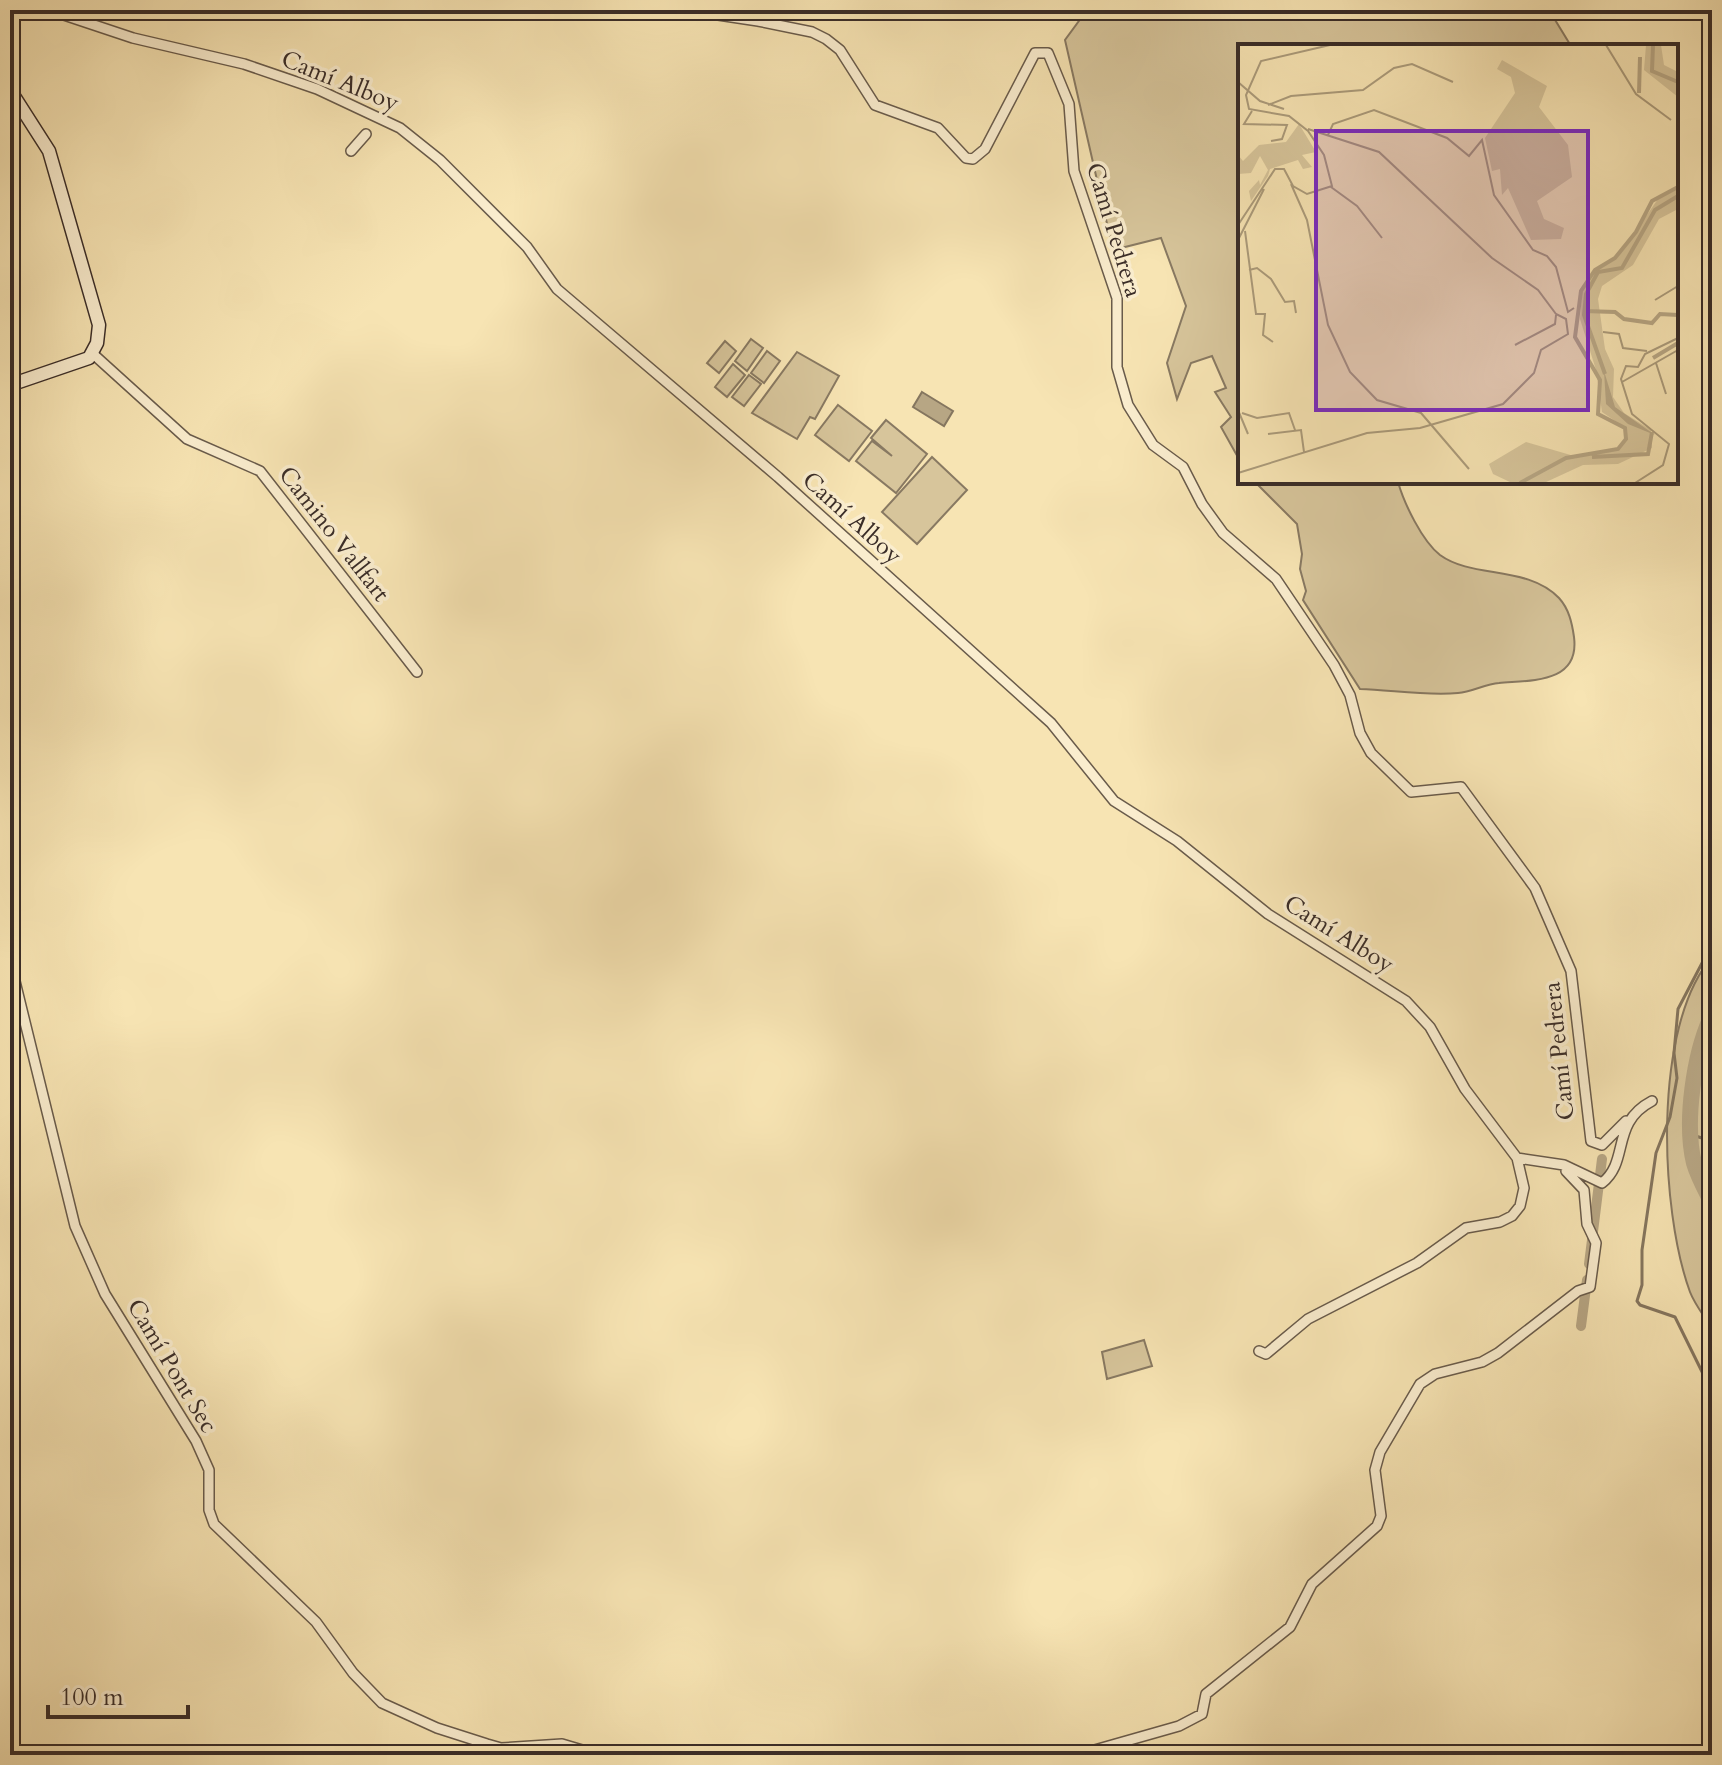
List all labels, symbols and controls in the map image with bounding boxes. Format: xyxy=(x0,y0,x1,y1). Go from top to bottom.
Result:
street label: Camí Alboy xyxy=(276,42,404,120)
inset map xyxy=(1238,44,1678,484)
street label: Camí Pedrera xyxy=(1078,159,1150,302)
street label: Camino Vallfart xyxy=(271,460,397,609)
street label: Camí Alboy xyxy=(795,464,909,572)
street label: Camí Alboy xyxy=(1278,887,1401,981)
street label: Camí Pedrera xyxy=(1535,980,1583,1122)
street label: Camí Pont Sec xyxy=(119,1293,225,1439)
scale bar xyxy=(48,1669,188,1719)
text: 100 m xyxy=(60,1681,124,1714)

